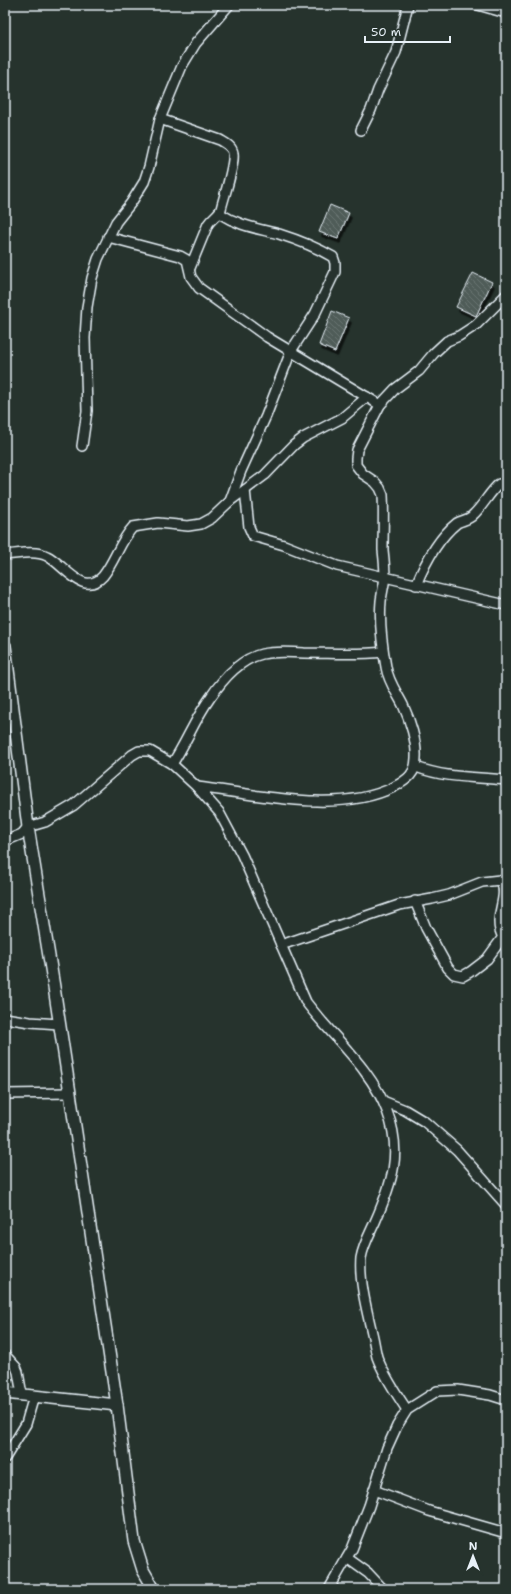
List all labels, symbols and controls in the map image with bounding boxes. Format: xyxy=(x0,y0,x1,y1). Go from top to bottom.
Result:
scale bar xyxy=(365,18,450,44)
text: 50 m xyxy=(371,24,401,40)
north arrow xyxy=(453,1536,493,1576)
text: N xyxy=(469,1539,478,1554)

